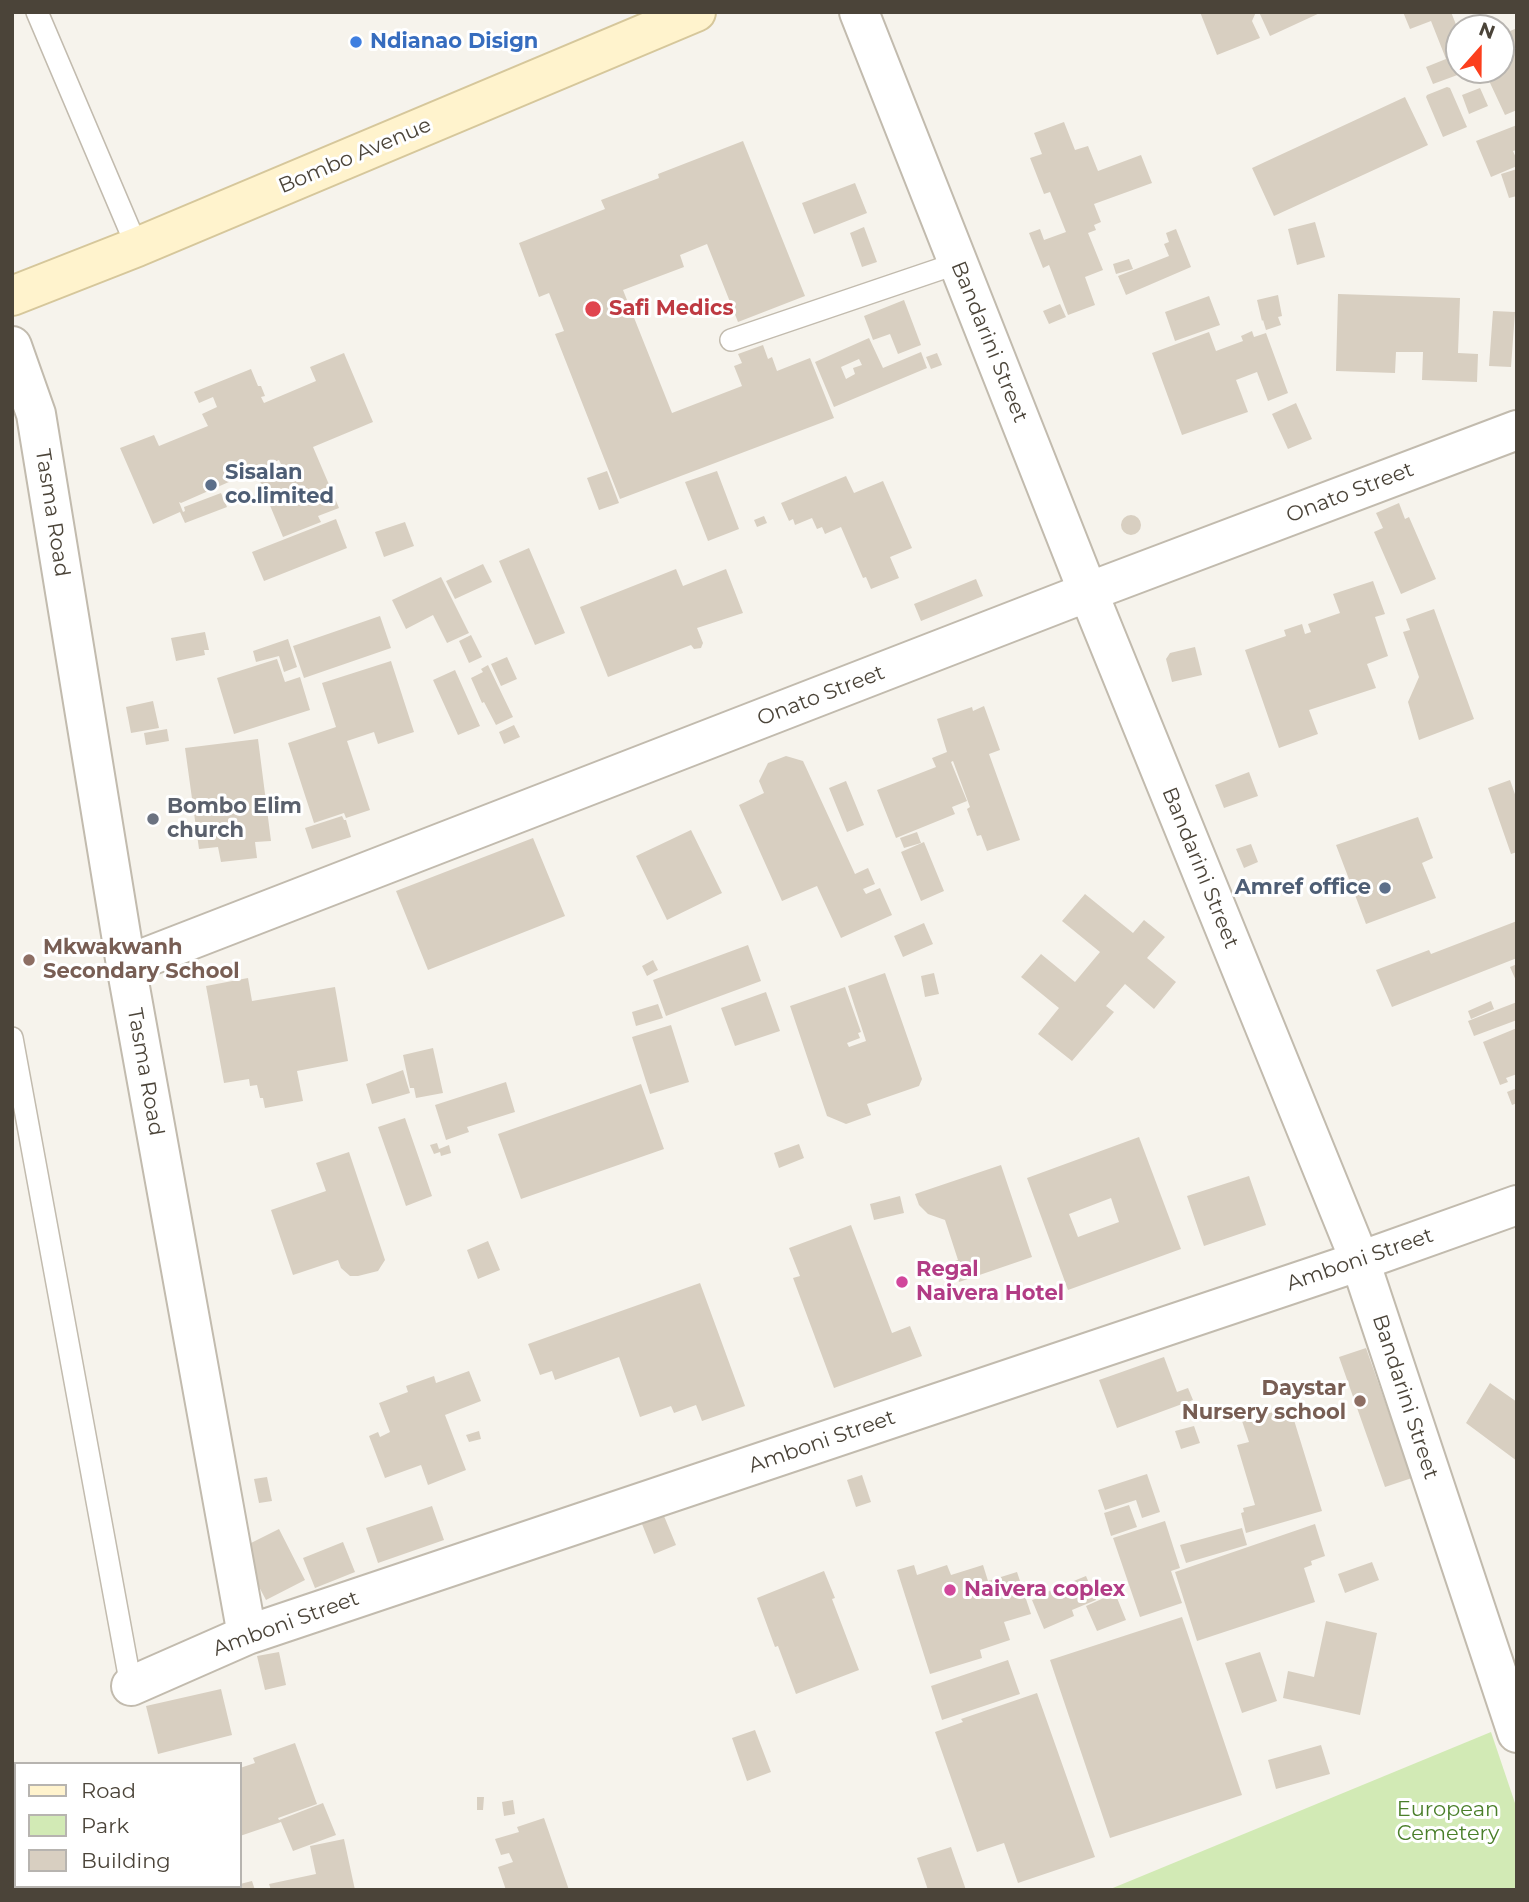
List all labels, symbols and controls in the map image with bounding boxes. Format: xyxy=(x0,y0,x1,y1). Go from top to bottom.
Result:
north arrow xyxy=(1445,14,1515,84)
text: N xyxy=(1476,17,1498,44)
place label: Ndianao Disign xyxy=(370,29,538,55)
marker: Ndianao Disign xyxy=(348,34,364,50)
street label: Bombo Avenue xyxy=(275,112,435,200)
street label: Bandarini Street xyxy=(945,258,1033,426)
place label: Safi Medics xyxy=(609,296,734,322)
marker: Safi Medics xyxy=(583,299,603,319)
street label: Tasma Road xyxy=(29,447,75,579)
street label: Onato Street xyxy=(1283,457,1417,529)
place label: Sisalan co.limited xyxy=(225,460,334,510)
marker: Sisalan co.limited xyxy=(203,477,219,493)
street label: Onato Street xyxy=(754,660,888,732)
street label: Bandarini Street xyxy=(1156,784,1244,952)
place label: Bombo Elim church xyxy=(167,794,302,844)
marker: Bombo Elim church xyxy=(145,811,161,827)
place label: Amref office xyxy=(1235,875,1371,901)
marker: Amref office xyxy=(1377,880,1393,896)
place label: Mkwakwanh Secondary School xyxy=(43,935,239,985)
marker: Mkwakwanh Secondary School xyxy=(21,952,37,968)
street label: Tasma Road xyxy=(121,1006,169,1138)
street label: Amboni Street xyxy=(1283,1223,1437,1297)
place label: Regal Naivera Hotel xyxy=(916,1257,1064,1307)
marker: Regal Naivera Hotel xyxy=(894,1274,910,1290)
street label: Bandarini Street xyxy=(1366,1311,1444,1483)
place label: Daystar Nursery school xyxy=(1182,1376,1346,1426)
marker: Daystar Nursery school xyxy=(1352,1393,1368,1409)
street label: Amboni Street xyxy=(745,1405,899,1479)
place label: Naivera coplex xyxy=(964,1577,1125,1603)
marker: Naivera coplex xyxy=(942,1582,958,1598)
street label: Amboni Street xyxy=(210,1586,362,1662)
legend xyxy=(14,1762,242,1888)
text: Road xyxy=(81,1778,136,1803)
park label: European Cemetery xyxy=(1397,1797,1499,1847)
text: Park xyxy=(81,1813,129,1838)
text: Building xyxy=(81,1848,171,1873)

